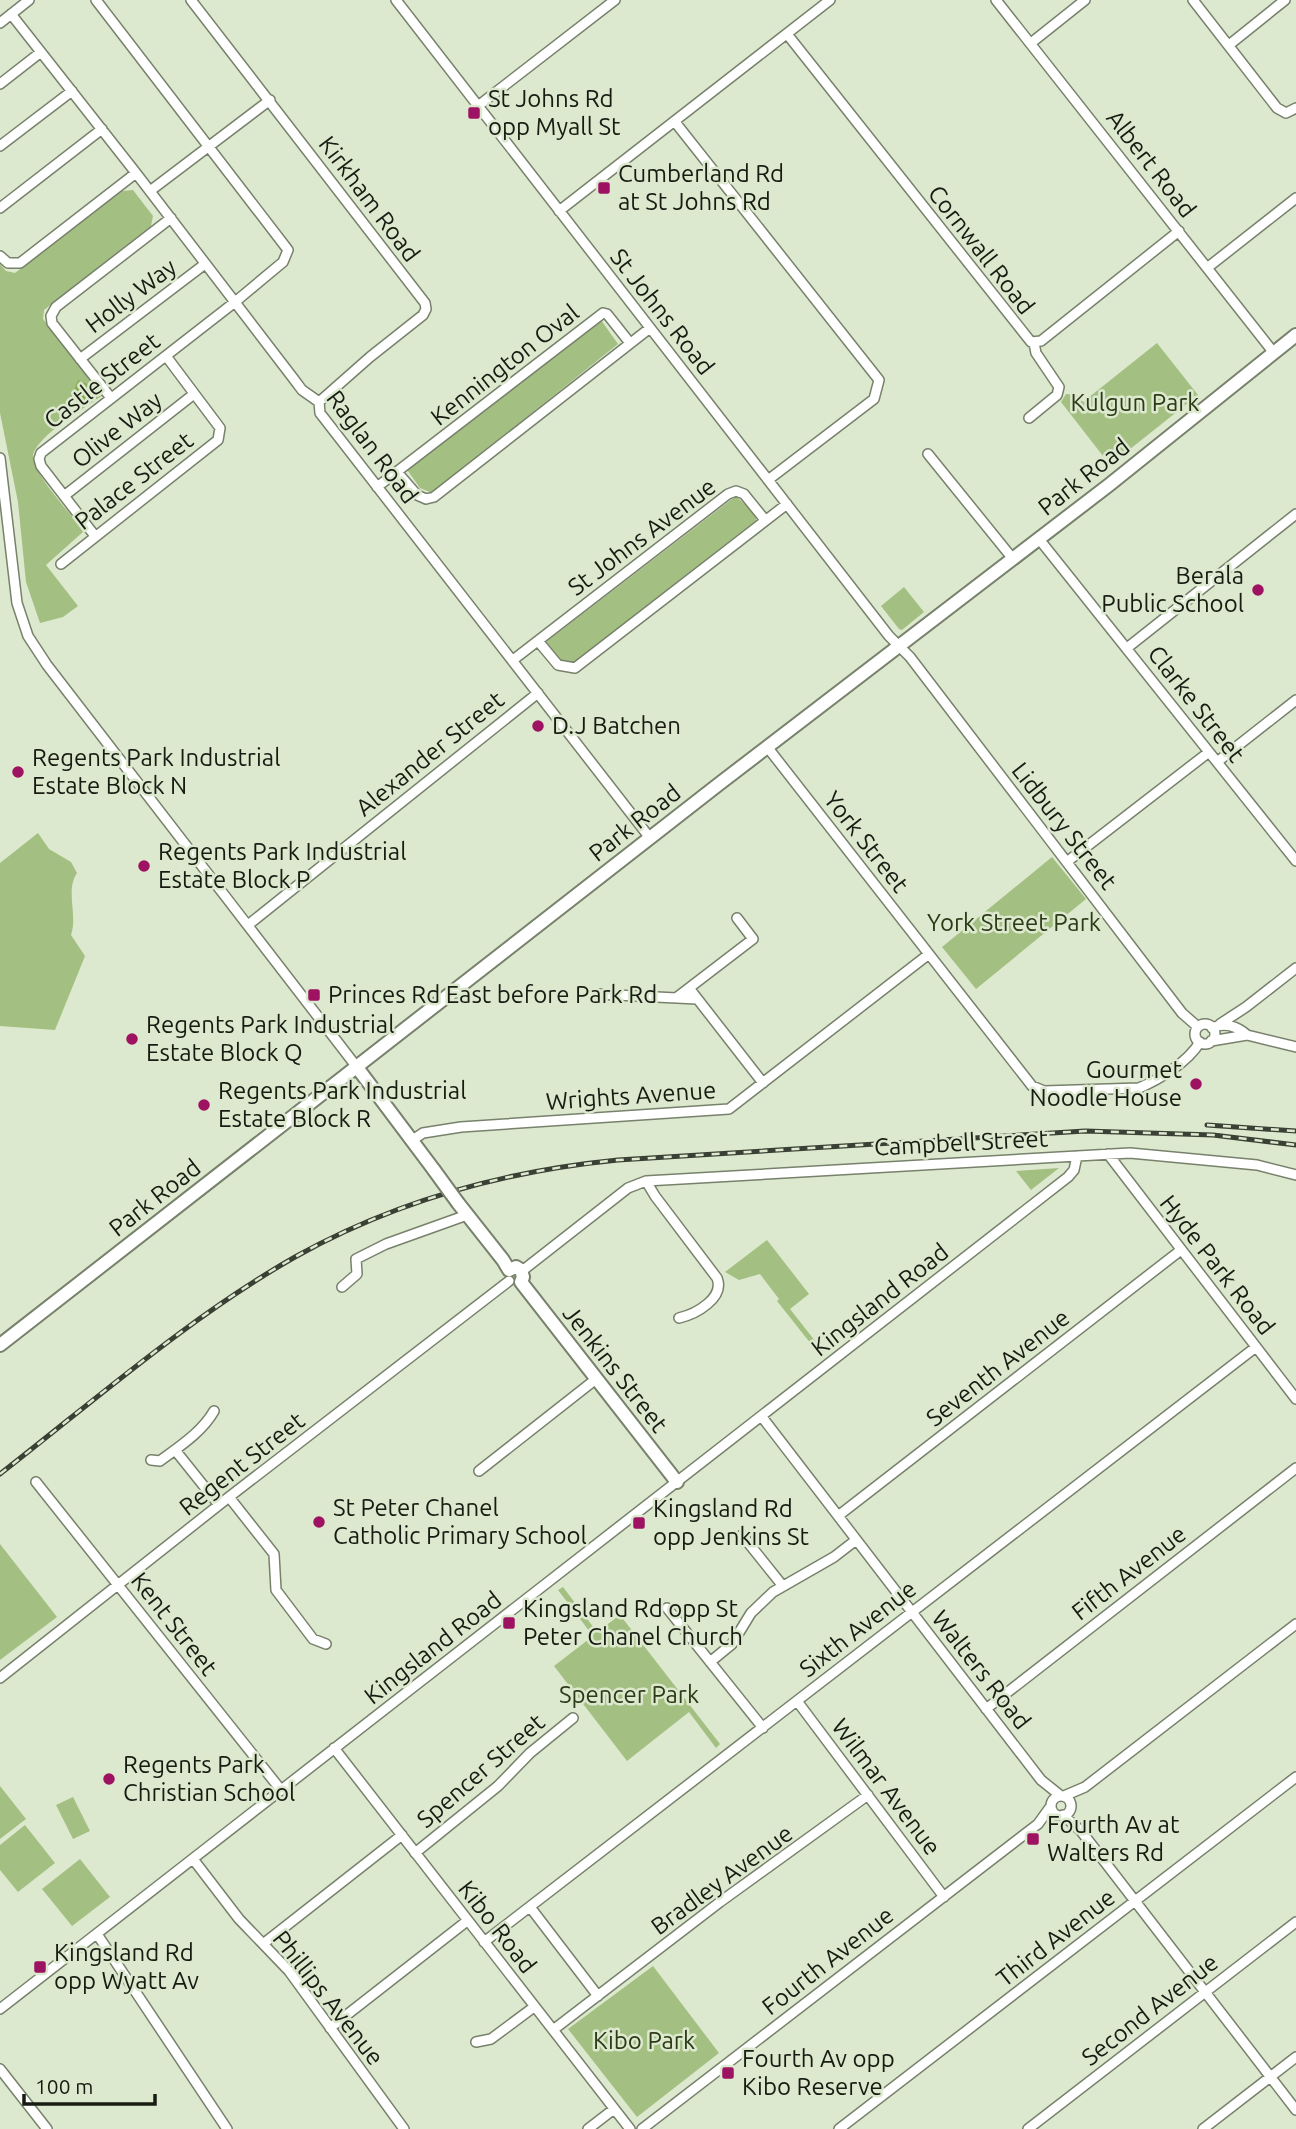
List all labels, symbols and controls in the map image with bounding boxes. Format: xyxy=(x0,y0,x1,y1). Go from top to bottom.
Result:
place label: St Johns Rd opp Myall St xyxy=(488,85,621,140)
marker: St Johns Rd opp Myall St xyxy=(466,105,482,121)
street label: Albert Road xyxy=(1101,105,1202,223)
street label: Kirkham Road xyxy=(314,131,425,267)
place label: Cumberland Rd at St Johns Rd xyxy=(618,160,784,215)
marker: Cumberland Rd at St Johns Rd xyxy=(596,180,612,196)
street label: Cornwall Road xyxy=(923,180,1040,319)
street label: St Johns Road xyxy=(605,243,720,380)
street label: Holly Way xyxy=(80,253,181,338)
street label: Kennington Oval xyxy=(426,299,584,431)
street label: Castle Street xyxy=(39,327,165,434)
street label: Raglan Road xyxy=(321,385,424,508)
street label: Olive Way xyxy=(66,386,167,473)
park label: Kulgun Park xyxy=(1071,389,1199,416)
street label: Palace Street xyxy=(69,426,198,535)
street label: Park Road xyxy=(1033,433,1135,521)
street label: St Johns Avenue xyxy=(563,472,721,601)
place label: Berala Public School xyxy=(1101,562,1244,617)
marker: Berala Public School xyxy=(1250,582,1266,598)
street label: Clarke Street xyxy=(1143,640,1250,768)
street label: Alexander Street xyxy=(350,685,509,821)
place label: D.J Batchen xyxy=(552,712,681,739)
marker: D.J Batchen xyxy=(530,718,546,734)
place label: Regents Park Industrial Estate Block N xyxy=(32,744,280,799)
street label: Lidbury Street xyxy=(1006,757,1123,895)
marker: Regents Park Industrial Estate Block N xyxy=(10,764,26,780)
street label: Park Road xyxy=(584,779,686,867)
street label: York Street xyxy=(819,786,915,898)
place label: Regents Park Industrial Estate Block P xyxy=(158,838,406,893)
marker: Regents Park Industrial Estate Block P xyxy=(136,858,152,874)
park label: York Street Park xyxy=(927,909,1101,936)
place label: Princes Rd East before Park Rd xyxy=(328,981,657,1008)
marker: Princes Rd East before Park Rd xyxy=(306,987,322,1003)
place label: Regents Park Industrial Estate Block Q xyxy=(146,1011,394,1066)
marker: Regents Park Industrial Estate Block Q xyxy=(124,1031,140,1047)
place label: Gourmet Noodle House xyxy=(1030,1056,1183,1111)
street label: Wrights Avenue xyxy=(545,1076,717,1115)
marker: Gourmet Noodle House xyxy=(1188,1076,1204,1092)
place label: Regents Park Industrial Estate Block R xyxy=(218,1077,466,1132)
marker: Regents Park Industrial Estate Block R xyxy=(196,1097,212,1113)
street label: Campbell Street xyxy=(873,1124,1049,1161)
street label: Park Road xyxy=(104,1154,206,1242)
street label: Hyde Park Road xyxy=(1155,1190,1280,1340)
street label: Kingsland Road xyxy=(806,1238,953,1361)
street label: Jenkins Street xyxy=(558,1300,674,1438)
street label: Seventh Avenue xyxy=(921,1303,1075,1432)
street label: Regent Street xyxy=(174,1406,310,1521)
place label: St Peter Chanel Catholic Primary School xyxy=(333,1494,587,1549)
place label: Kingsland Rd opp Jenkins St xyxy=(653,1495,810,1550)
marker: St Peter Chanel Catholic Primary School xyxy=(311,1514,327,1530)
marker: Kingsland Rd opp Jenkins St xyxy=(631,1515,647,1531)
street label: Fifth Avenue xyxy=(1066,1520,1191,1625)
street label: Kent Street xyxy=(126,1567,223,1681)
street label: Sixth Avenue xyxy=(794,1575,921,1682)
street label: Kingsland Road xyxy=(359,1586,506,1709)
place label: Kingsland Rd opp St Peter Chanel Church xyxy=(523,1595,743,1650)
street label: Walters Road xyxy=(927,1605,1036,1734)
marker: Kingsland Rd opp St Peter Chanel Church xyxy=(501,1615,517,1631)
park label: Spencer Park xyxy=(559,1681,699,1708)
street label: Spencer Street xyxy=(412,1708,550,1833)
street label: Wilmar Avenue xyxy=(826,1713,946,1860)
place label: Regents Park Christian School xyxy=(123,1751,295,1806)
marker: Regents Park Christian School xyxy=(101,1771,117,1787)
place label: Fourth Av at Walters Rd xyxy=(1047,1811,1180,1866)
street label: Bradley Avenue xyxy=(646,1819,798,1940)
marker: Fourth Av at Walters Rd xyxy=(1025,1831,1041,1847)
street label: Kibo Road xyxy=(453,1875,542,1978)
street label: Third Avenue xyxy=(991,1883,1120,1992)
street label: Fourth Avenue xyxy=(757,1901,899,2020)
street label: Phillips Avenue xyxy=(268,1925,389,2070)
place label: Kingsland Rd opp Wyatt Av xyxy=(54,1939,199,1994)
street label: Second Avenue xyxy=(1076,1948,1223,2071)
marker: Kingsland Rd opp Wyatt Av xyxy=(32,1959,48,1975)
park label: Kibo Park xyxy=(593,2027,695,2054)
place label: Fourth Av opp Kibo Reserve xyxy=(742,2045,895,2100)
scale bar xyxy=(24,2062,156,2106)
marker: Fourth Av opp Kibo Reserve xyxy=(720,2065,736,2081)
text: 100 m xyxy=(35,2074,93,2098)

